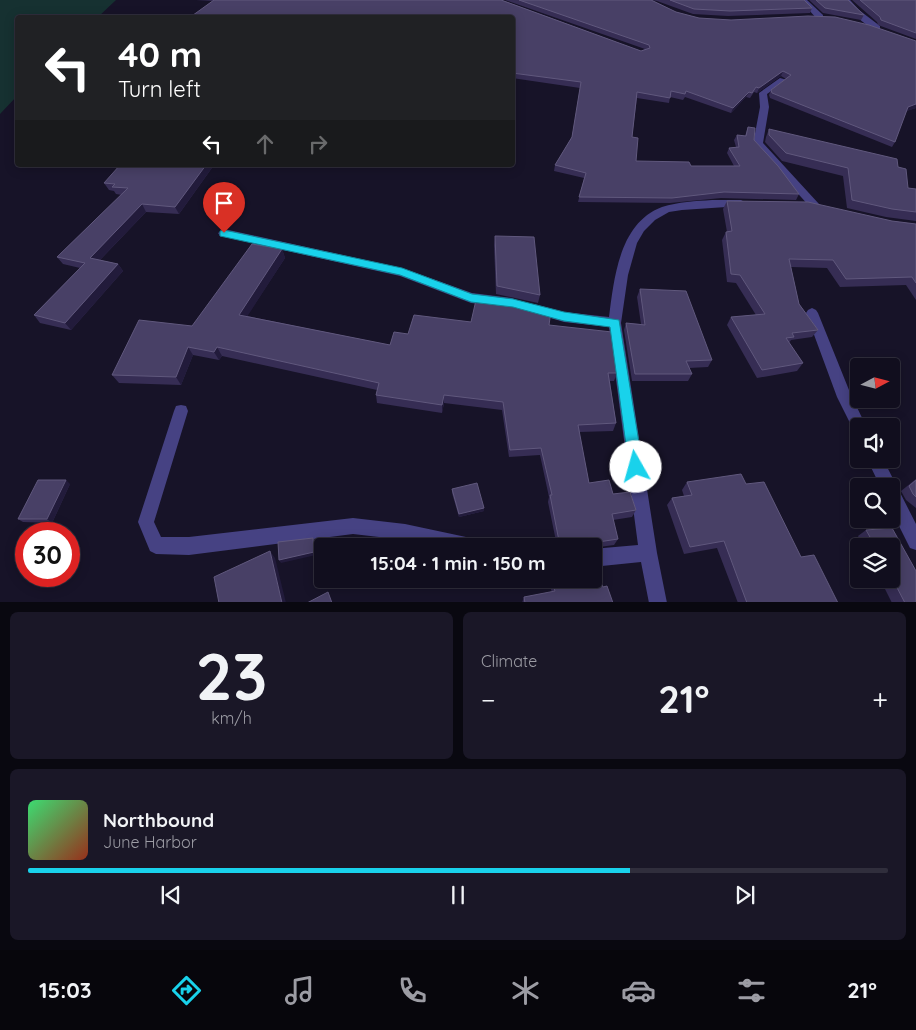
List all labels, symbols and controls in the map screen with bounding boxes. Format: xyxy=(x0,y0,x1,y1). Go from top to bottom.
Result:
text: 40 m xyxy=(118,32,202,76)
icon: left xyxy=(35,35,100,100)
text: Turn left xyxy=(118,75,201,103)
icon: left xyxy=(198,130,226,158)
icon: ahead xyxy=(251,130,279,158)
icon: right xyxy=(304,130,332,158)
pin xyxy=(203,182,245,233)
icon: arrive xyxy=(210,189,238,217)
north arrow xyxy=(850,358,900,408)
map controls xyxy=(850,358,900,588)
button: sound xyxy=(850,418,900,468)
position arrow xyxy=(609,440,661,492)
button: search xyxy=(850,478,900,528)
speed limit sign: 30 xyxy=(15,522,80,587)
button: layers xyxy=(850,538,900,588)
text: 15:04 · 1 min · 150 m xyxy=(371,551,545,575)
text: 23 xyxy=(196,635,267,716)
text: Climate xyxy=(481,651,537,671)
text: 21° xyxy=(658,675,710,723)
text: − xyxy=(481,682,496,717)
text: + xyxy=(872,682,888,717)
text: km/h xyxy=(211,708,252,728)
text: Northbound xyxy=(103,808,214,832)
text: June Harbor xyxy=(103,832,197,852)
icon: previous xyxy=(157,881,185,909)
icon: pause xyxy=(444,881,472,909)
icon: next xyxy=(731,881,759,909)
icon: directions xyxy=(169,973,204,1008)
icon: music xyxy=(282,973,317,1008)
icon: phone xyxy=(395,973,430,1008)
icon: climate xyxy=(508,973,543,1008)
icon: car xyxy=(621,973,656,1008)
icon: filters xyxy=(734,973,769,1008)
text: 15:03 xyxy=(39,976,92,1004)
text: 21° xyxy=(847,976,877,1004)

